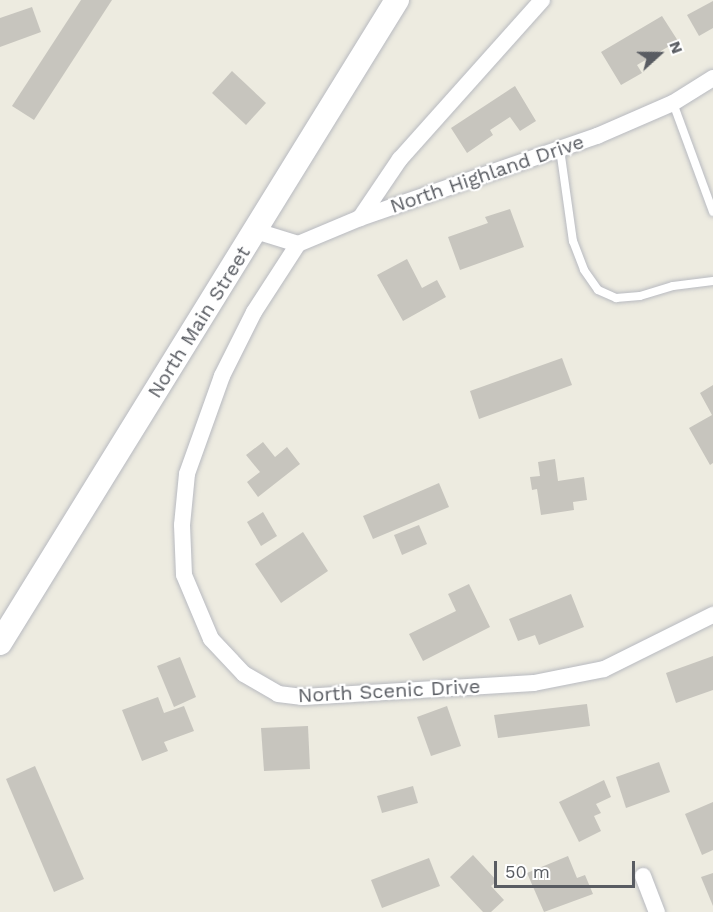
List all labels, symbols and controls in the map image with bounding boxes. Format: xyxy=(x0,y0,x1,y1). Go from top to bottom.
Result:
north arrow xyxy=(629,24,689,84)
text: N xyxy=(665,38,687,56)
street label: North Highland Drive xyxy=(387,130,587,218)
street label: North Main Street xyxy=(143,242,255,402)
street label: North Scenic Drive xyxy=(297,674,481,708)
scale bar xyxy=(497,849,638,887)
text: 50 m xyxy=(505,861,550,882)

